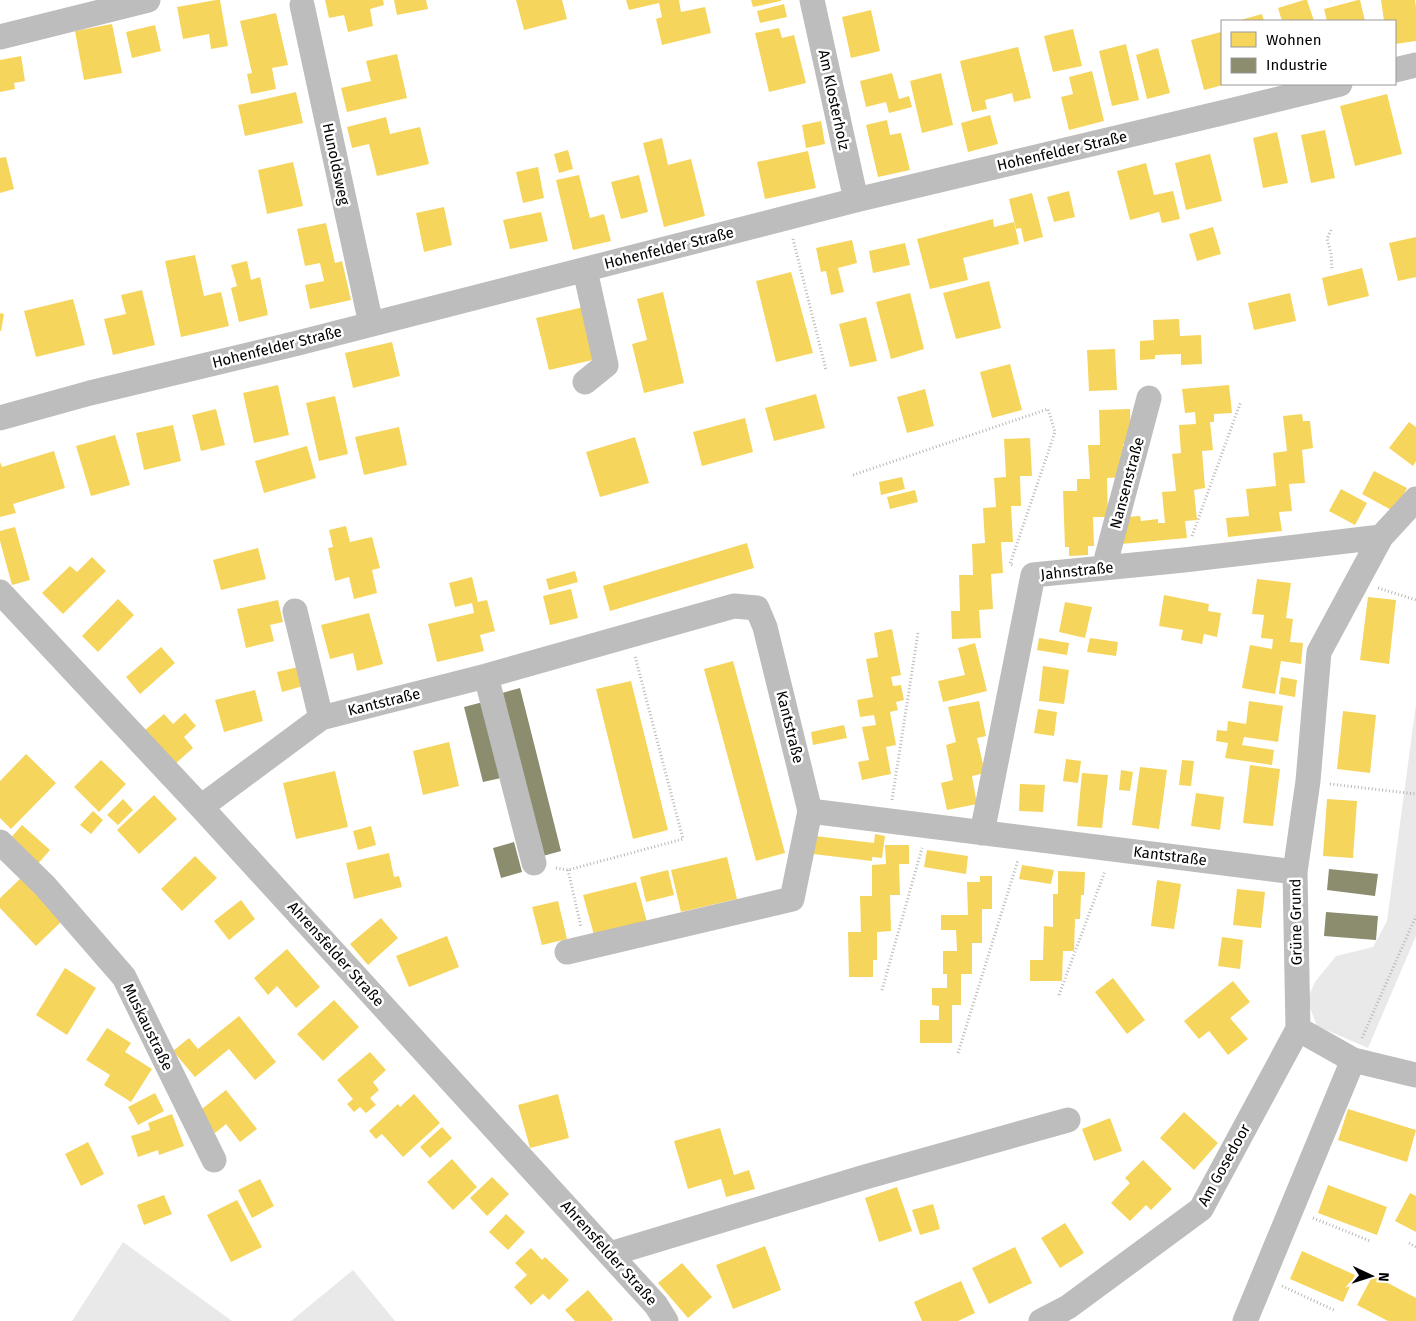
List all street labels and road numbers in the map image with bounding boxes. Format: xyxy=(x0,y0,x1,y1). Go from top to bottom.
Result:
street label: Am Klosterholz xyxy=(815,48,854,152)
street label: Hunoldsweg xyxy=(319,121,354,207)
street label: Hohenfelder Straße xyxy=(995,127,1129,175)
street label: Hohenfelder Straße xyxy=(602,223,736,273)
street label: Hohenfelder Straße xyxy=(210,322,344,372)
street label: Nansenstraße xyxy=(1106,435,1148,531)
street label: Jahnstraße xyxy=(1040,558,1114,584)
street label: Kantstraße xyxy=(346,684,422,720)
street label: Kantstraße xyxy=(772,689,808,765)
street label: Kantstraße xyxy=(1132,843,1208,869)
street label: Grüne Grund xyxy=(1286,879,1306,965)
street label: Ahrensfelder Straße xyxy=(284,898,388,1010)
street label: Muskaustraße xyxy=(119,981,177,1073)
street label: Am Gosedoor xyxy=(1194,1121,1254,1209)
street label: Ahrensfelder Straße xyxy=(557,1197,661,1309)

